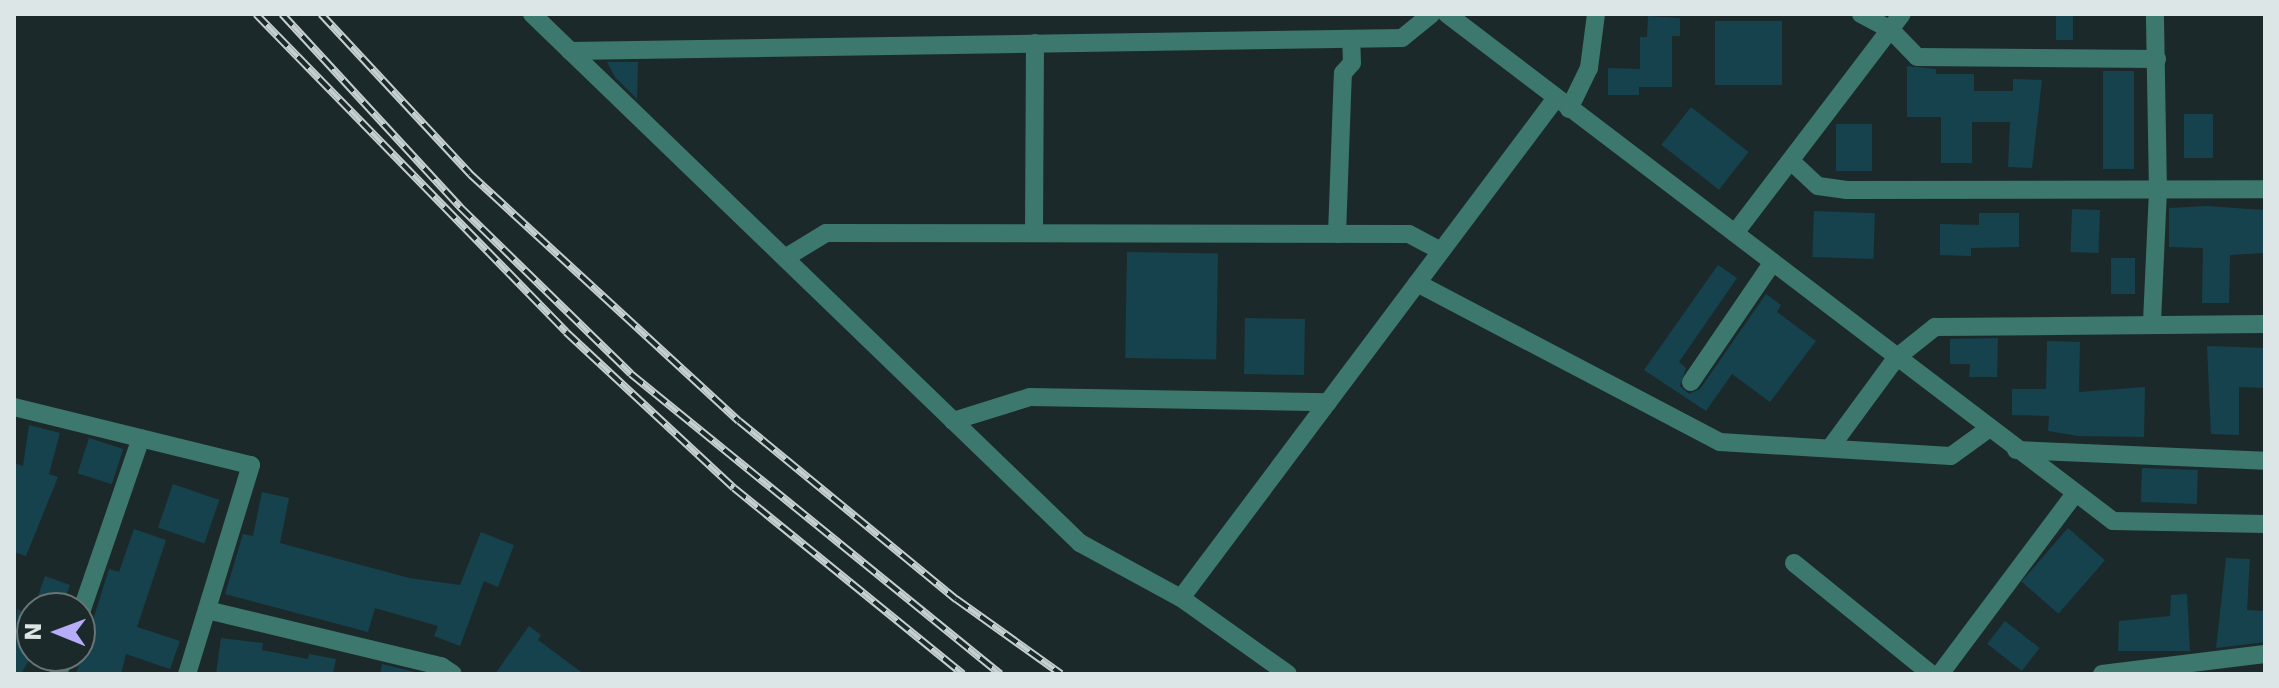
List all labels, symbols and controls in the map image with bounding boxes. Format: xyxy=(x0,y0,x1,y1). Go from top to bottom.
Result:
north arrow xyxy=(16,592,96,672)
text: N xyxy=(21,622,46,641)

